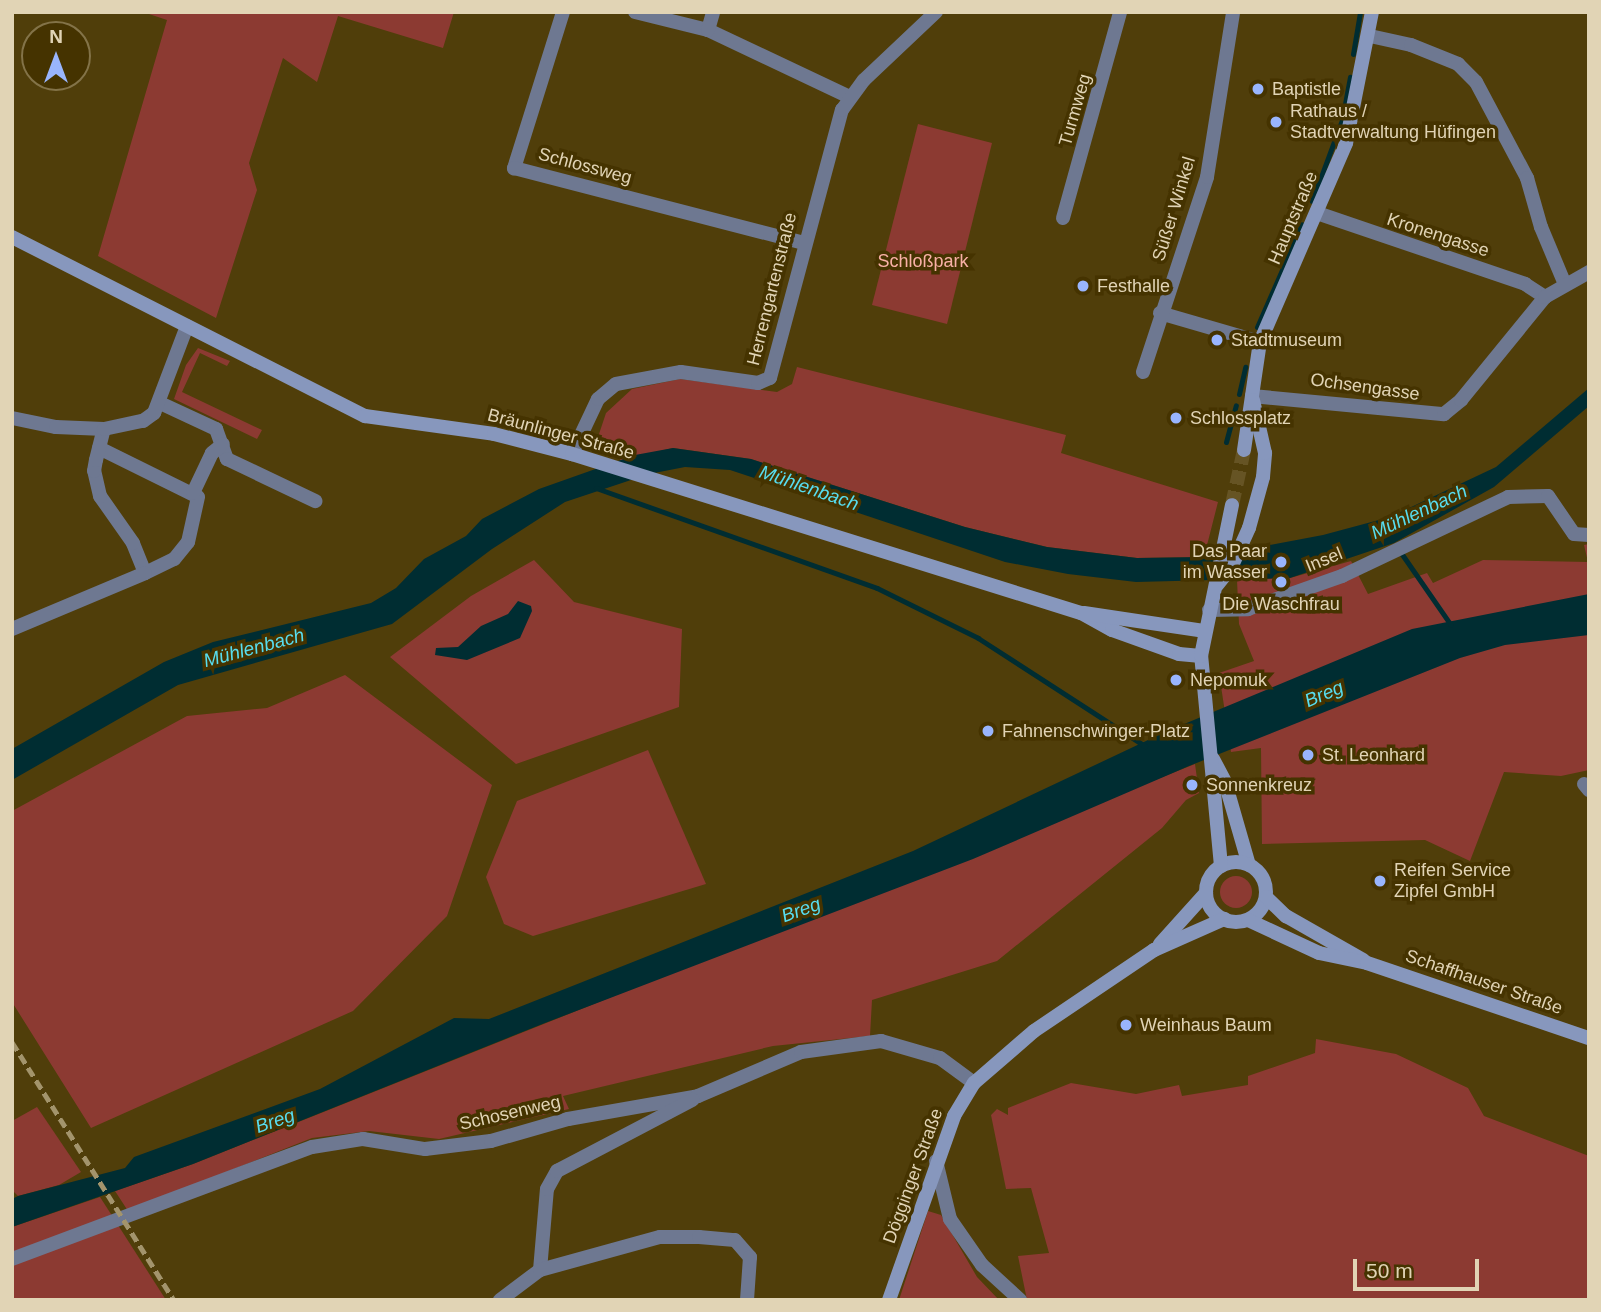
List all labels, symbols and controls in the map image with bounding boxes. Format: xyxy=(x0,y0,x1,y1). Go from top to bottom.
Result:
north arrow xyxy=(21,21,91,91)
text: N xyxy=(49,26,63,47)
street label: Turmweg xyxy=(1054,71,1096,149)
place label: Baptistle xyxy=(1272,78,1341,100)
marker: Baptistle xyxy=(1250,81,1266,97)
place label: Rathaus / Stadtverwaltung Hüfingen xyxy=(1290,101,1496,144)
marker: Rathaus / Stadtverwaltung Hüfingen xyxy=(1268,114,1284,130)
street label: Schlossweg xyxy=(536,143,634,189)
street label: Süßer Winkel xyxy=(1148,154,1200,264)
street label: Hauptstraße xyxy=(1264,168,1322,268)
street label: Kronengasse xyxy=(1384,208,1492,262)
street label: Herrengartenstraße xyxy=(743,210,801,368)
park label: Schloßpark xyxy=(877,250,969,272)
place label: Festhalle xyxy=(1097,275,1170,297)
marker: Festhalle xyxy=(1075,278,1091,294)
place label: Stadtmuseum xyxy=(1231,329,1342,351)
marker: Stadtmuseum xyxy=(1209,332,1225,348)
street label: Ochsengasse xyxy=(1309,369,1421,405)
street label: Bräunlinger Straße xyxy=(485,404,637,464)
place label: Schlossplatz xyxy=(1190,407,1291,429)
marker: Schlossplatz xyxy=(1168,410,1184,426)
water label: Mühlenbach xyxy=(756,460,862,516)
water label: Mühlenbach xyxy=(1367,480,1471,544)
place label: Das Paar im Wasser xyxy=(1183,541,1267,584)
street label: Insel xyxy=(1302,543,1346,577)
marker: Das Paar im Wasser xyxy=(1273,554,1289,570)
marker: Die Waschfrau xyxy=(1273,574,1289,590)
place label: Die Waschfrau xyxy=(1222,593,1340,615)
water label: Mühlenbach xyxy=(201,624,307,672)
place label: Nepomuk xyxy=(1190,669,1267,691)
marker: Nepomuk xyxy=(1168,672,1184,688)
water label: Breg xyxy=(1301,676,1347,712)
place label: Fahnenschwinger-Platz xyxy=(1002,720,1190,742)
marker: Fahnenschwinger-Platz xyxy=(980,723,996,739)
place label: St. Leonhard xyxy=(1322,744,1425,766)
marker: St. Leonhard xyxy=(1300,747,1316,763)
place label: Sonnenkreuz xyxy=(1206,774,1312,796)
marker: Sonnenkreuz xyxy=(1184,777,1200,793)
place label: Reifen Service Zipfel GmbH xyxy=(1394,860,1511,903)
marker: Reifen Service Zipfel GmbH xyxy=(1372,873,1388,889)
water label: Breg xyxy=(778,892,824,928)
street label: Schaffhauser Straße xyxy=(1403,945,1565,1019)
place label: Weinhaus Baum xyxy=(1140,1014,1272,1036)
marker: Weinhaus Baum xyxy=(1118,1017,1134,1033)
street label: Schosenweg xyxy=(457,1091,563,1135)
water label: Breg xyxy=(252,1104,298,1138)
street label: Dögginger Straße xyxy=(879,1106,947,1246)
scale bar xyxy=(1356,1246,1482,1290)
text: 50 m xyxy=(1366,1259,1413,1282)

